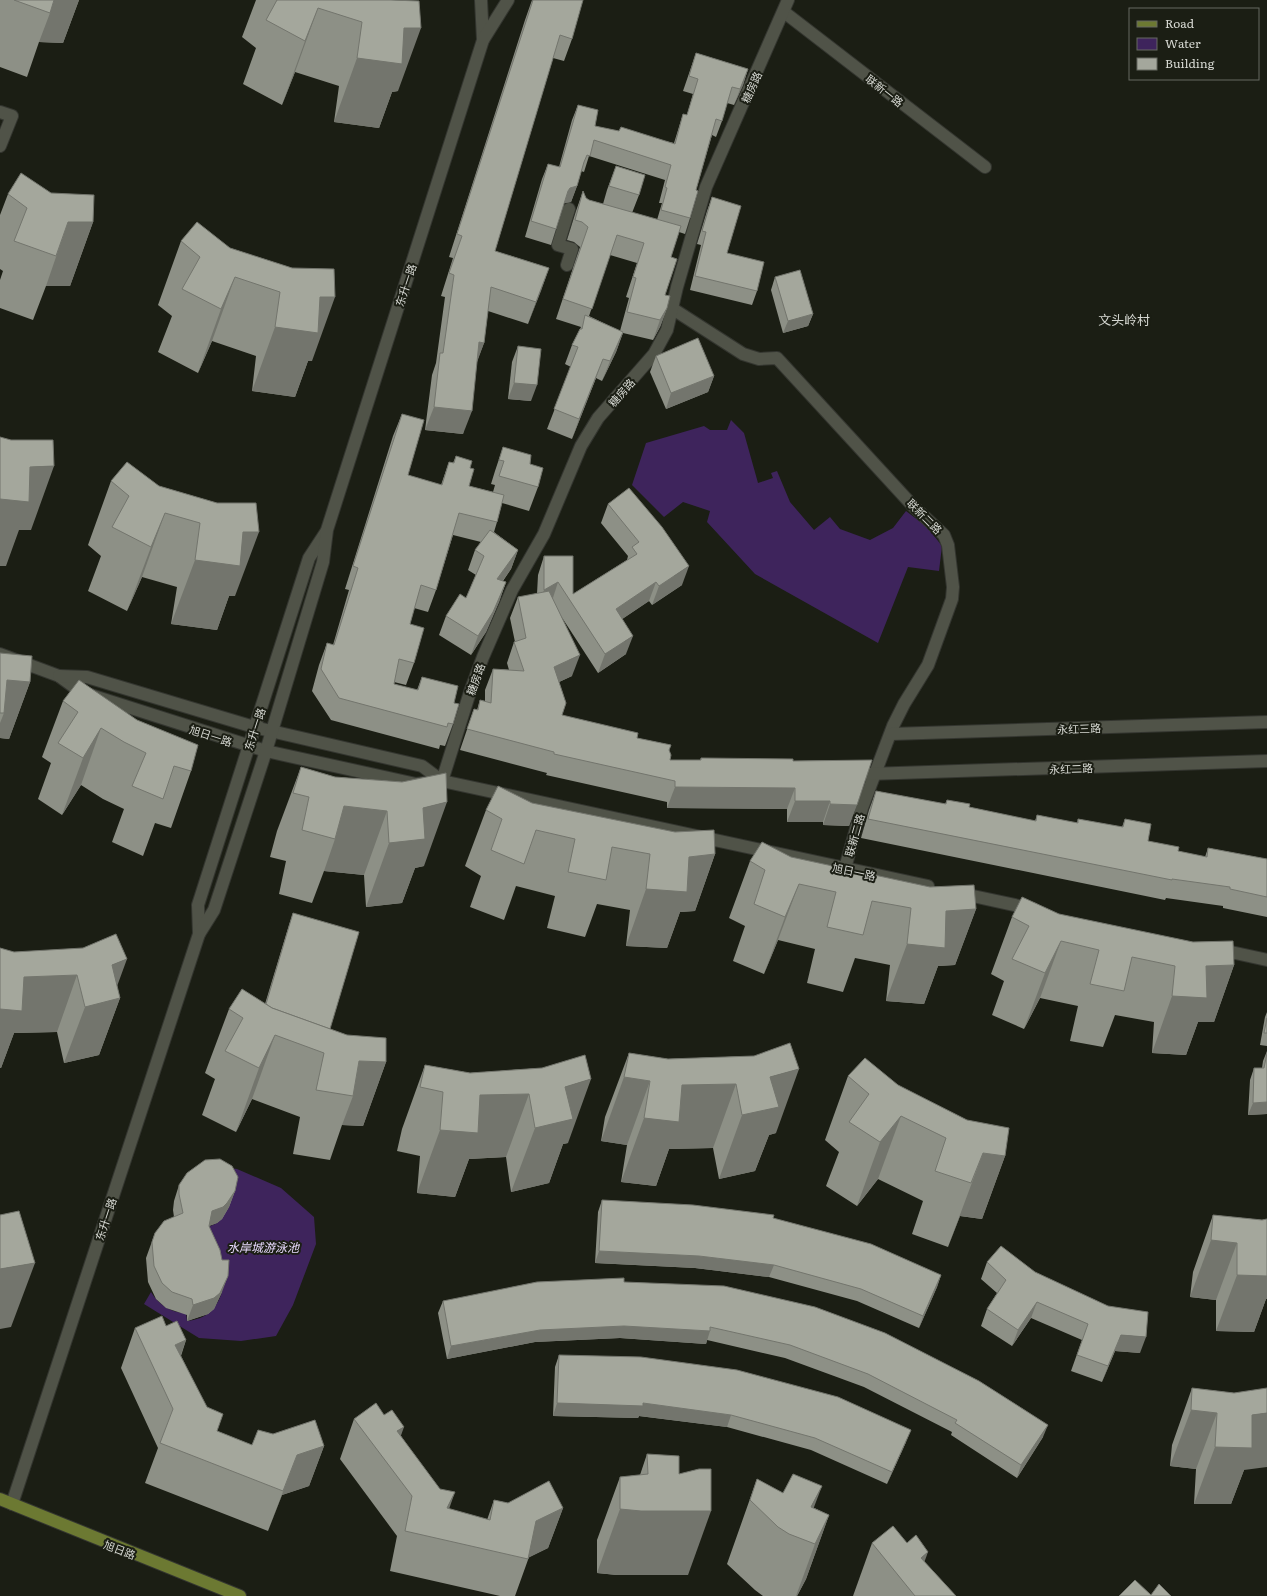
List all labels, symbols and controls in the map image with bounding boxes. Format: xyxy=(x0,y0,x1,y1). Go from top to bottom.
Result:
legend xyxy=(1129,8,1259,80)
text: Road xyxy=(1165,14,1195,32)
text: Water xyxy=(1165,34,1201,52)
text: Building xyxy=(1165,54,1215,72)
street label: 糖房路 xyxy=(737,69,765,105)
street label: 联新一路 xyxy=(863,70,907,110)
street label: 东升一路 xyxy=(391,262,419,308)
district label: 文头岭村 xyxy=(1098,310,1150,329)
street label: 糖房路 xyxy=(604,374,638,410)
street label: 联新二路 xyxy=(904,495,946,537)
street label: 糖房路 xyxy=(462,661,488,697)
street label: 东升一路 xyxy=(240,706,268,752)
street label: 永红三路 xyxy=(1057,719,1101,737)
street label: 旭日一路 xyxy=(188,721,234,749)
street label: 永红二路 xyxy=(1049,759,1093,777)
street label: 联新二路 xyxy=(840,812,868,858)
street label: 旭日一路 xyxy=(831,859,877,883)
street label: 东升一路 xyxy=(91,1196,119,1242)
water label: 水岸城游泳池 xyxy=(227,1238,300,1256)
street label: 旭日路 xyxy=(102,1536,138,1562)

